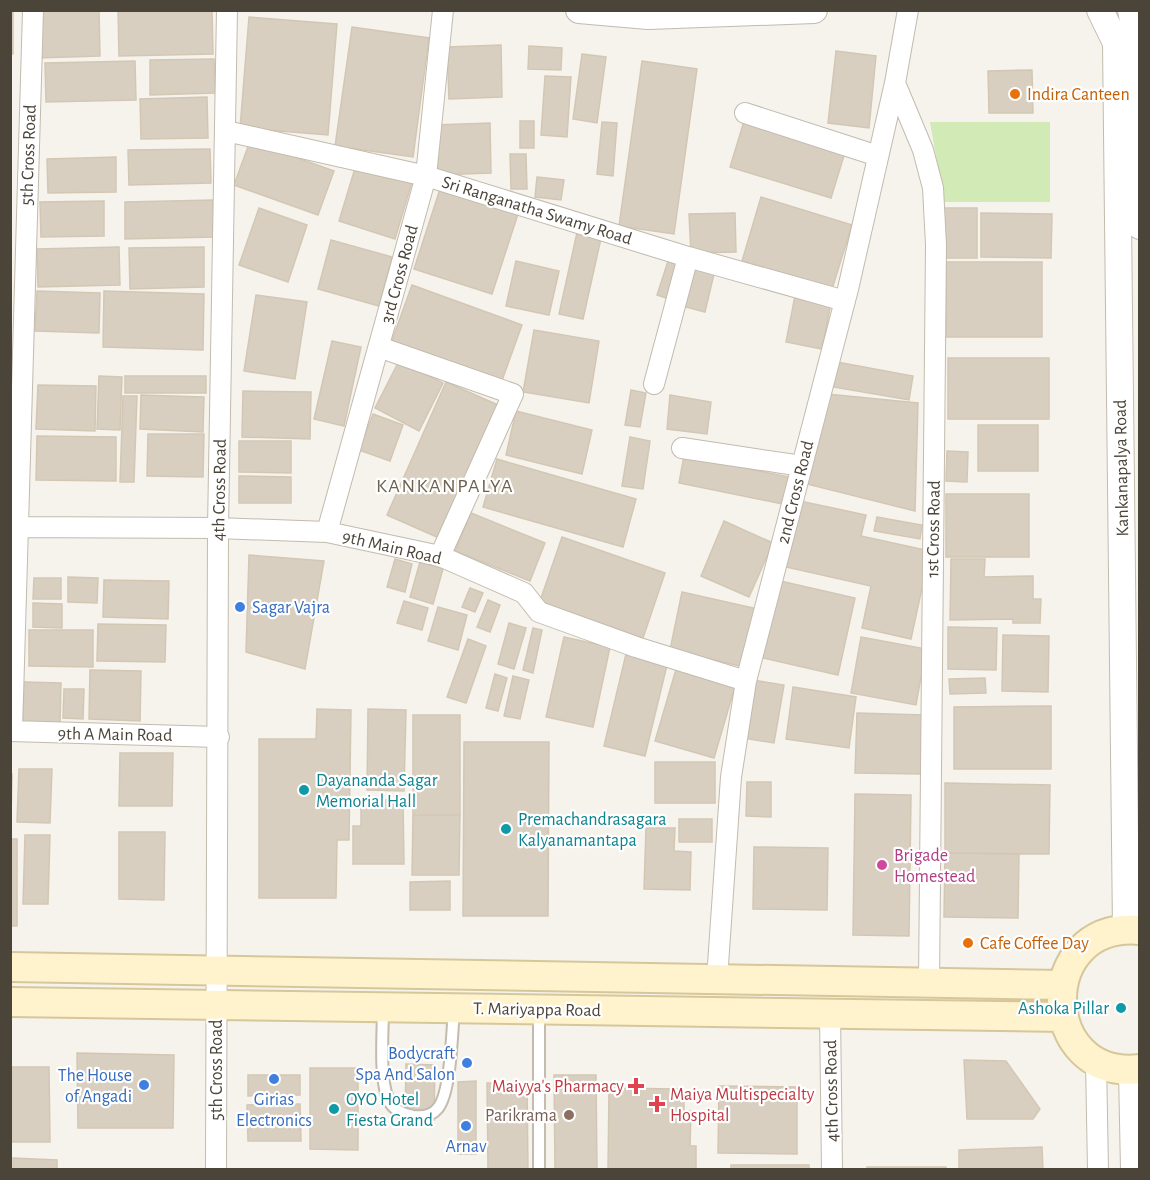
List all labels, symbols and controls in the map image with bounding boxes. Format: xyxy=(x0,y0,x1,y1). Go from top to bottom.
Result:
place label: Indira Canteen xyxy=(1027,86,1130,104)
marker: Indira Canteen xyxy=(1008,87,1022,101)
street label: 5th Cross Road xyxy=(18,104,40,206)
street label: Sri Ranganatha Swamy Road xyxy=(439,173,634,248)
street label: 3rd Cross Road xyxy=(378,223,422,325)
street label: Kankanapalya Road xyxy=(1112,399,1132,537)
street label: 4th Cross Road xyxy=(210,439,230,541)
street label: 2nd Cross Road xyxy=(774,439,817,546)
district label: KANKANPALYA xyxy=(376,476,514,496)
street label: 1st Cross Road xyxy=(924,480,944,578)
street label: 9th Main Road xyxy=(340,528,443,568)
place label: Sagar Vajra xyxy=(252,599,330,617)
marker: Sagar Vajra xyxy=(233,600,247,614)
street label: 9th A Main Road xyxy=(57,725,172,745)
place label: Dayananda Sagar Memorial Hall xyxy=(316,772,438,811)
marker: Dayananda Sagar Memorial Hall xyxy=(297,783,311,797)
place label: Premachandrasagara Kalyanamantapa xyxy=(518,811,666,850)
marker: Premachandrasagara Kalyanamantapa xyxy=(499,822,513,836)
place label: Brigade Homestead xyxy=(894,847,975,886)
marker: Brigade Homestead xyxy=(875,858,889,872)
place label: Cafe Coffee Day xyxy=(980,935,1089,953)
marker: Cafe Coffee Day xyxy=(961,936,975,950)
street label: T. Mariyappa Road xyxy=(473,1000,601,1020)
place label: Ashoka Pillar xyxy=(1018,1000,1109,1018)
marker: Ashoka Pillar xyxy=(1114,1001,1128,1015)
street label: 5th Cross Road xyxy=(208,1019,226,1121)
street label: 4th Cross Road xyxy=(822,1040,842,1142)
place label: Bodycraft Spa And Salon xyxy=(355,1045,455,1084)
marker: Bodycraft Spa And Salon xyxy=(460,1056,474,1070)
place label: The House of Angadi xyxy=(58,1067,132,1106)
marker: Girias Electronics xyxy=(267,1072,281,1086)
marker: The House of Angadi xyxy=(137,1078,151,1092)
place label: Maiyya's Pharmacy xyxy=(492,1078,624,1096)
marker: Maiyya's Pharmacy xyxy=(629,1079,643,1093)
place label: Maiya Multispecialty Hospital xyxy=(670,1086,815,1125)
place label: Girias Electronics xyxy=(236,1091,312,1130)
place label: OYO Hotel Fiesta Grand xyxy=(346,1091,433,1130)
marker: Maiya Multispecialty Hospital xyxy=(648,1095,666,1113)
marker: OYO Hotel Fiesta Grand xyxy=(327,1102,341,1116)
place label: Parikrama xyxy=(485,1107,557,1125)
marker: Parikrama xyxy=(562,1108,576,1122)
marker: Arnav xyxy=(459,1119,473,1133)
place label: Arnav xyxy=(445,1138,487,1156)

